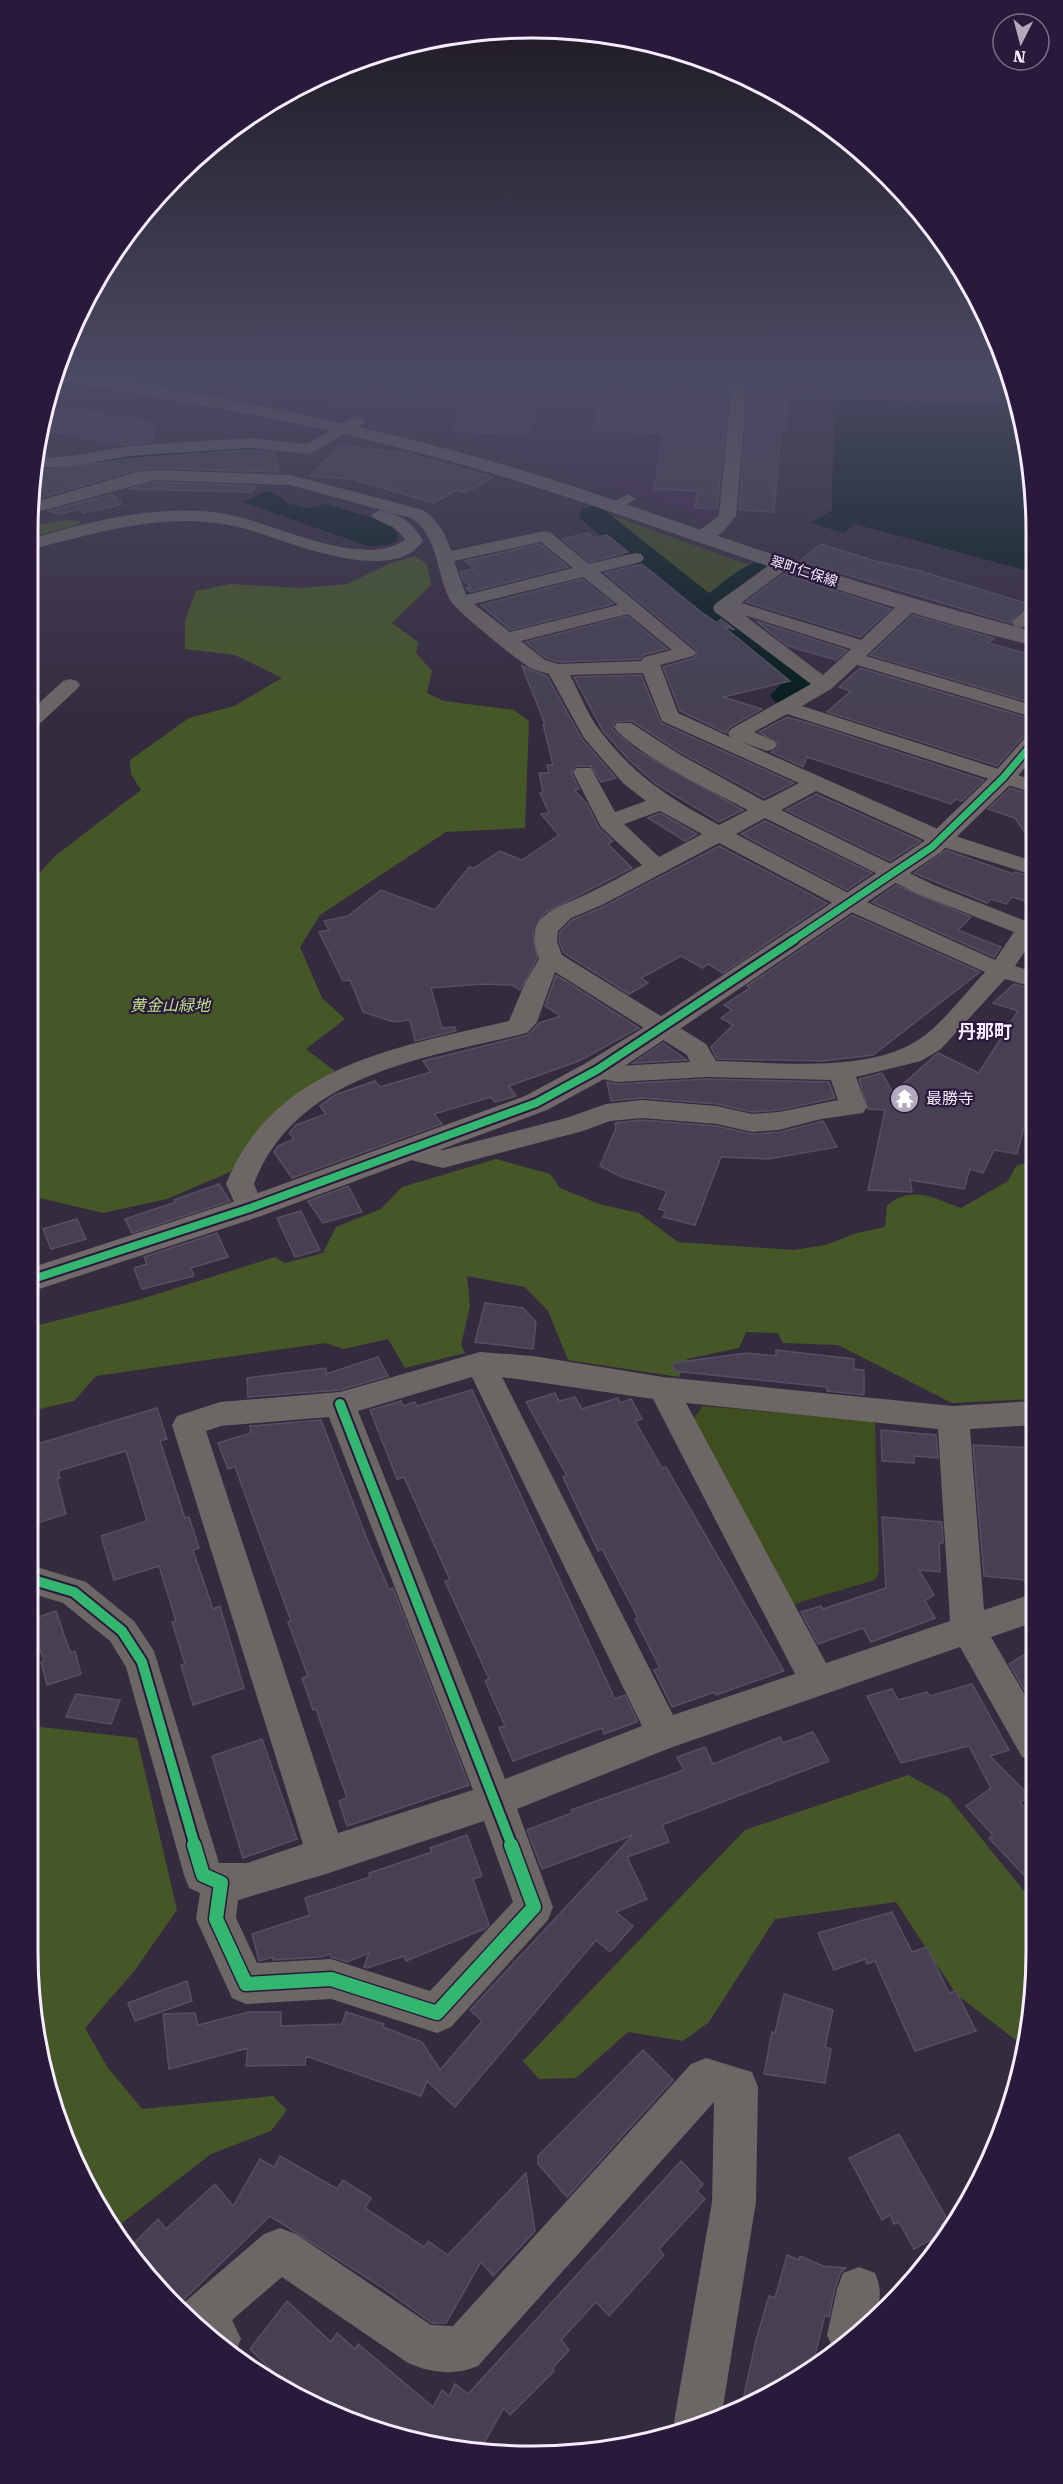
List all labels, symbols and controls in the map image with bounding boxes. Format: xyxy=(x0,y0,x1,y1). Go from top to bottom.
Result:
north arrow xyxy=(991,12,1051,72)
text: N xyxy=(1012,46,1027,67)
street label: 翠町仁保線 xyxy=(768,553,840,589)
park label: 黄金山緑地 xyxy=(130,996,212,1015)
district label: 丹那町 xyxy=(958,1021,1012,1042)
temple icon: 最勝寺 xyxy=(889,1082,921,1114)
place label: 最勝寺 xyxy=(926,1089,974,1108)

